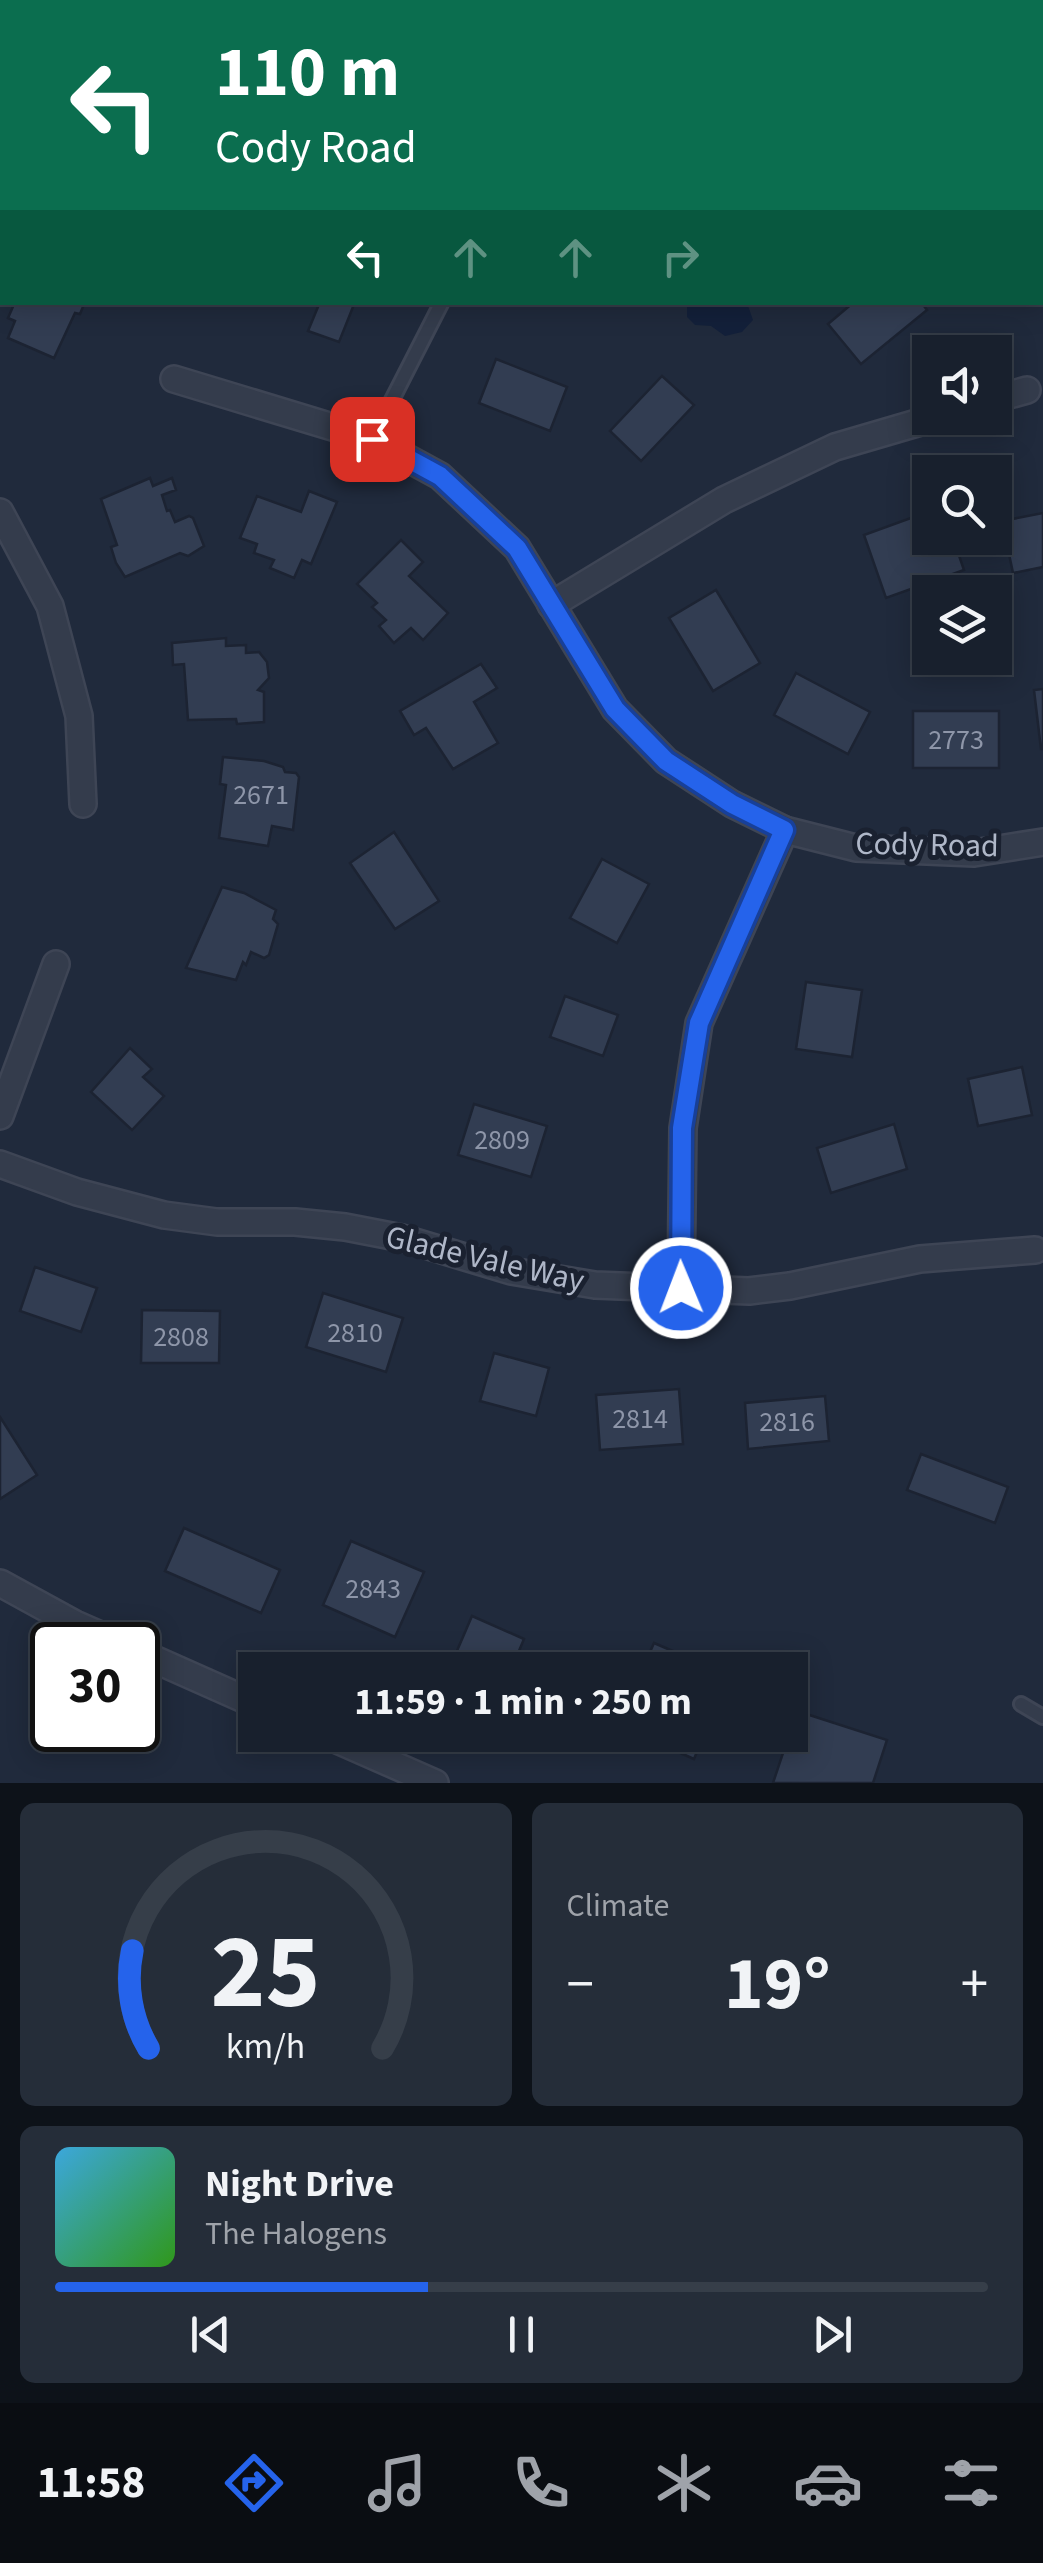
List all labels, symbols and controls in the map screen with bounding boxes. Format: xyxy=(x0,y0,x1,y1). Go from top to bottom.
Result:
text: 110 m xyxy=(215,23,400,123)
icon: left xyxy=(50,40,180,170)
text: Cody Road xyxy=(215,116,417,180)
icon: left xyxy=(338,230,393,285)
icon: ahead xyxy=(443,230,498,285)
icon: ahead xyxy=(548,230,603,285)
icon: right xyxy=(653,230,708,285)
map controls xyxy=(912,335,1012,675)
button: sound xyxy=(912,335,1012,435)
pin xyxy=(330,397,415,482)
icon: arrive xyxy=(345,412,400,467)
button: search xyxy=(912,455,1012,555)
button: layers xyxy=(912,575,1012,675)
house number: 2773 xyxy=(928,720,984,760)
house number: 2671 xyxy=(233,775,289,815)
street label: Cody Road xyxy=(855,821,999,869)
house number: 2809 xyxy=(474,1120,530,1160)
street label: Glade Vale Way xyxy=(381,1214,589,1304)
position arrow xyxy=(629,1236,733,1340)
house number: 2810 xyxy=(327,1313,383,1353)
house number: 2808 xyxy=(153,1317,209,1357)
house number: 2814 xyxy=(612,1399,668,1439)
house number: 2816 xyxy=(759,1402,815,1442)
house number: 2843 xyxy=(345,1569,401,1609)
speed limit sign: 30 xyxy=(30,1622,160,1752)
text: 11:59 · 1 min · 250 m xyxy=(354,1675,692,1729)
text: Climate xyxy=(567,1883,669,1929)
text: 25 xyxy=(211,1900,321,2048)
text: 19° xyxy=(724,1931,831,2038)
text: − xyxy=(567,1946,594,2024)
text: + xyxy=(961,1946,988,2024)
text: km/h xyxy=(226,2021,305,2072)
text: Night Drive xyxy=(205,2157,394,2211)
text: The Halogens xyxy=(205,2211,387,2257)
icon: previous xyxy=(183,2307,238,2362)
icon: pause xyxy=(494,2307,549,2362)
icon: next xyxy=(805,2307,860,2362)
icon: directions xyxy=(219,2448,289,2518)
icon: music xyxy=(362,2448,432,2518)
icon: phone xyxy=(506,2448,576,2518)
icon: climate xyxy=(649,2448,719,2518)
icon: car xyxy=(793,2448,863,2518)
icon: filters xyxy=(936,2448,1006,2518)
text: 11:58 xyxy=(37,2451,145,2515)

